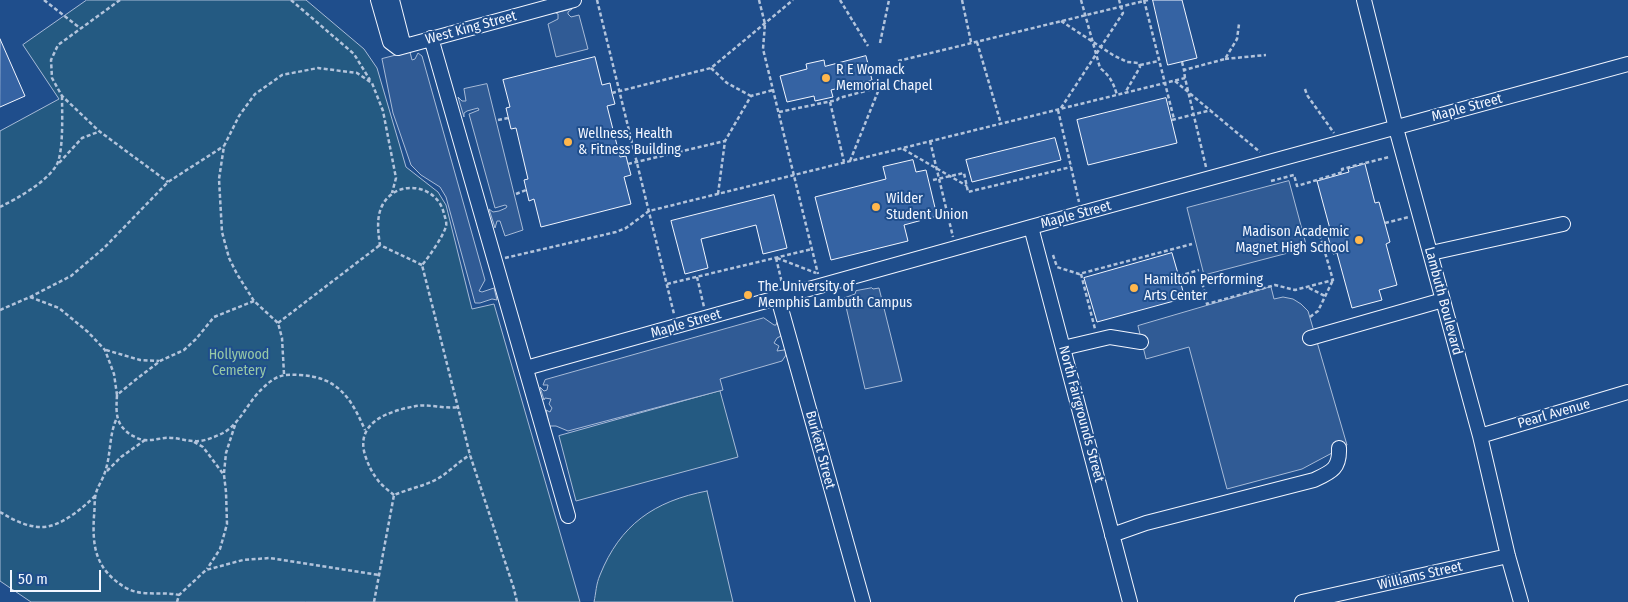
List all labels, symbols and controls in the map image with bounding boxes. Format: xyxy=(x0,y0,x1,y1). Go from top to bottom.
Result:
street label: West King Street xyxy=(424,8,518,48)
place label: R E Womack Memorial Chapel xyxy=(836,62,932,94)
marker: R E Womack Memorial Chapel xyxy=(820,72,832,84)
street label: Maple Street xyxy=(1430,91,1504,125)
place label: Wellness, Health & Fitness Building xyxy=(578,126,681,158)
marker: Wellness, Health & Fitness Building xyxy=(562,136,574,148)
place label: Wilder Student Union xyxy=(886,191,968,223)
street label: Maple Street xyxy=(1039,198,1113,232)
marker: Wilder Student Union xyxy=(870,201,882,213)
place label: Madison Academic Magnet High School xyxy=(1236,224,1349,256)
marker: Madison Academic Magnet High School xyxy=(1353,234,1365,246)
street label: Lambuth Boulevard xyxy=(1420,245,1466,357)
place label: Hamilton Performing Arts Center xyxy=(1144,272,1263,304)
place label: The University of Memphis Lambuth Campus xyxy=(758,279,912,312)
marker: Hamilton Performing Arts Center xyxy=(1128,282,1140,294)
marker: The University of Memphis Lambuth Campus xyxy=(742,289,754,301)
street label: Maple Street xyxy=(649,306,723,342)
street label: North Fairgrounds Street xyxy=(1055,344,1107,484)
park label: Hollywood Cemetery xyxy=(209,347,269,380)
street label: Pearl Avenue xyxy=(1516,396,1592,432)
street label: Burkett Street xyxy=(802,409,838,491)
street label: Williams Street xyxy=(1376,558,1464,594)
scale bar xyxy=(12,560,104,592)
text: 50 m xyxy=(18,570,48,588)

